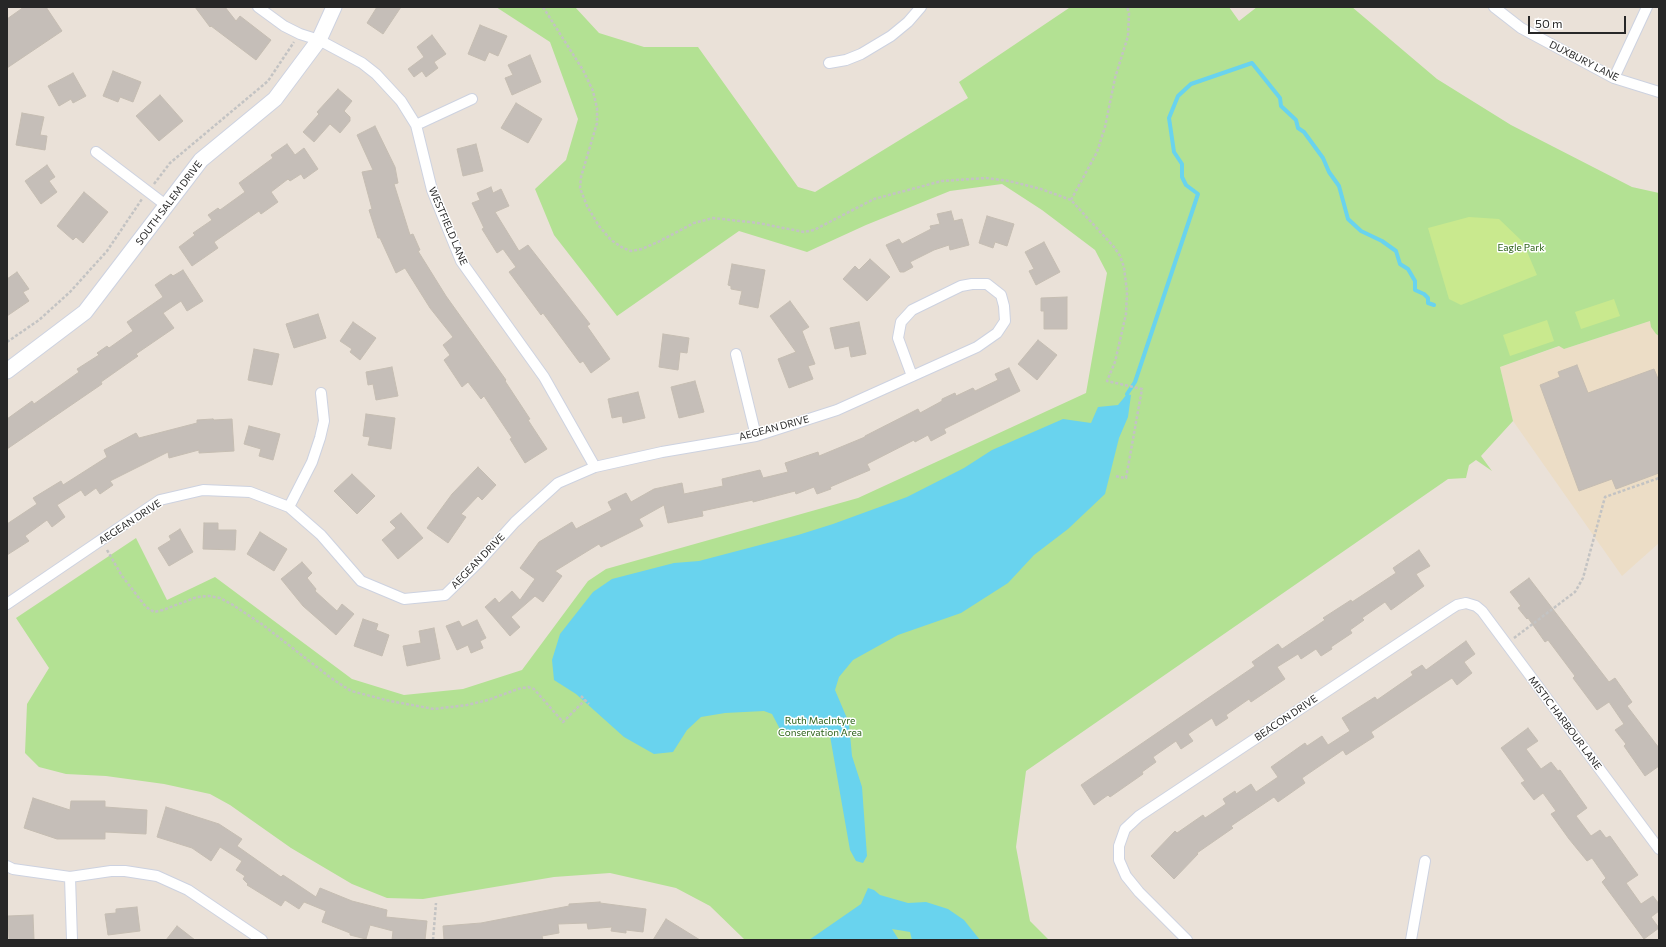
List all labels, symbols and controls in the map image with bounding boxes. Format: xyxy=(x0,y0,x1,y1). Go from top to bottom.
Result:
scale bar xyxy=(1530,8,1628,34)
text: 50 m xyxy=(1535,16,1563,30)
street label: DUXBURY LANE xyxy=(1547,38,1621,84)
street label: SOUTH SALEM DRIVE xyxy=(133,158,205,248)
street label: WESTFIELD LANE xyxy=(426,185,470,267)
park label: Eagle Park xyxy=(1497,242,1545,254)
street label: AEGEAN DRIVE xyxy=(738,413,810,443)
street label: AEGEAN DRIVE xyxy=(96,497,164,547)
street label: AEGEAN DRIVE xyxy=(449,531,507,591)
street label: MISTIC HARBOUR LANE xyxy=(1526,674,1604,772)
street label: BEACON DRIVE xyxy=(1252,693,1320,743)
park label: Ruth MacIntyre Conservation Area xyxy=(778,715,862,738)

